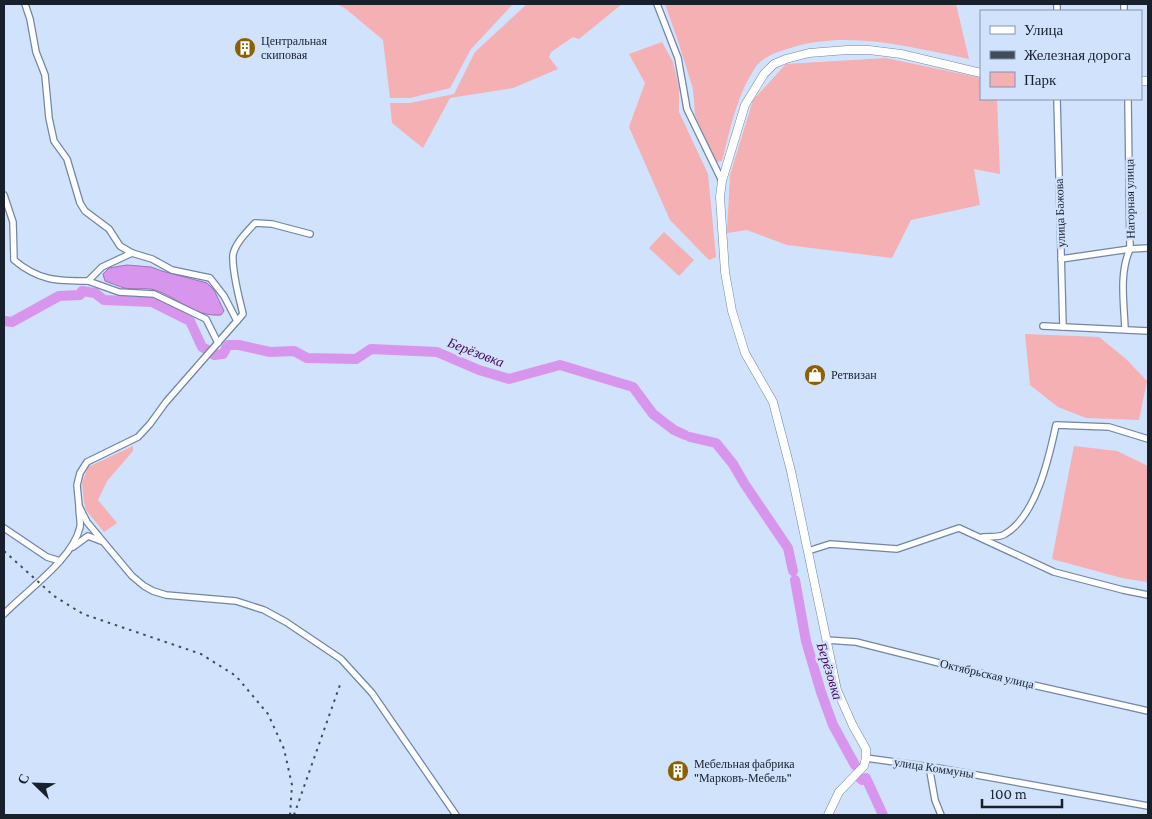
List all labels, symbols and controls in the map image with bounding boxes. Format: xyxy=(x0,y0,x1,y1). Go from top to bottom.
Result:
legend xyxy=(980,10,1142,100)
text: Улица xyxy=(1024,22,1063,38)
place label: Центральная скиповая xyxy=(261,34,327,62)
building icon: Центральная скиповая xyxy=(233,36,257,60)
text: Железная дорога xyxy=(1024,47,1131,63)
text: Парк xyxy=(1024,72,1057,88)
street label: Нагорная улица xyxy=(1122,158,1138,239)
street label: улица Бажова xyxy=(1052,178,1068,248)
water label: Берёзовка xyxy=(445,334,507,370)
shop icon: Ретвизан xyxy=(803,363,827,387)
place label: Ретвизан xyxy=(831,368,877,382)
water label: Берёзовка xyxy=(813,639,846,702)
street label: Октябрьская улица xyxy=(939,656,1036,692)
street label: улица Коммуны xyxy=(893,755,975,781)
place label: Мебельная фабрика "Марковъ-Мебель" xyxy=(694,757,795,785)
north arrow xyxy=(10,759,60,809)
building icon: Мебельная фабрика "Марковъ-Мебель" xyxy=(666,759,690,783)
text: С xyxy=(14,771,32,787)
scale bar xyxy=(982,776,1062,808)
text: 100 m xyxy=(990,786,1027,802)

